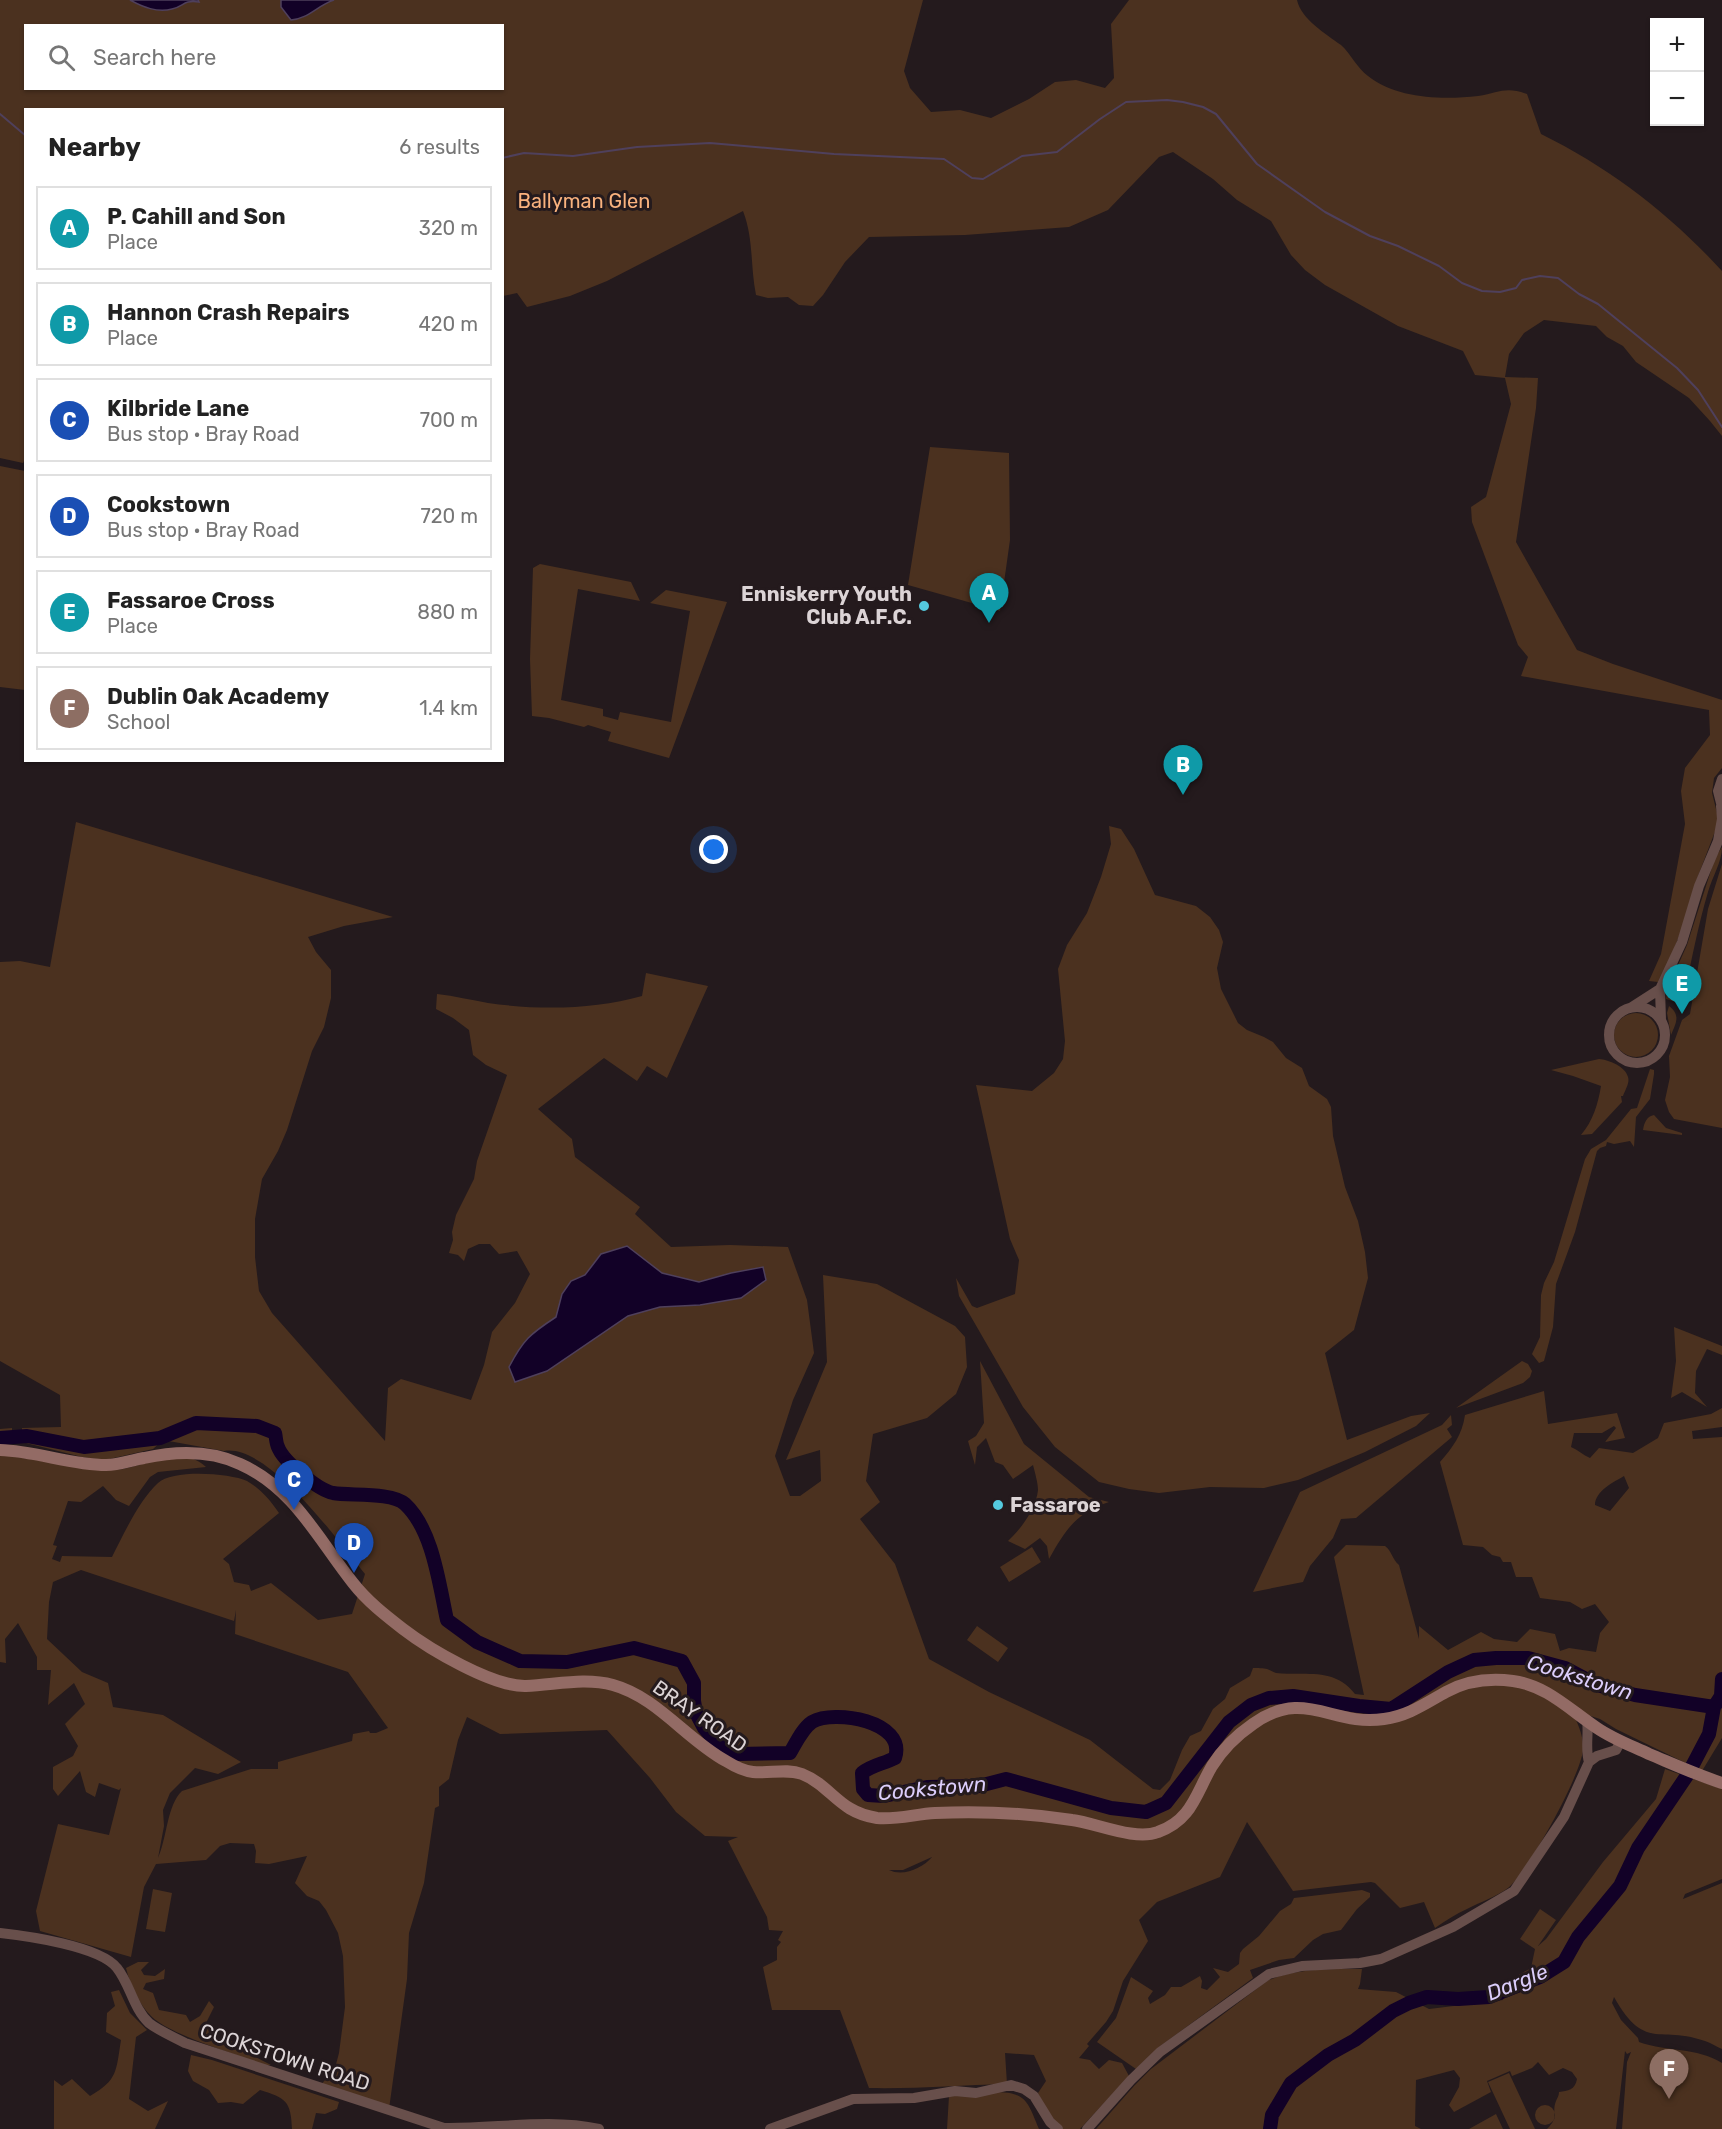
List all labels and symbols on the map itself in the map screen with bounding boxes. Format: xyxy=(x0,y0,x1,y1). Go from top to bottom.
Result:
park label: Ballyman Glen xyxy=(518,189,650,213)
pin: A xyxy=(970,574,1008,623)
place label: Enniskerry Youth Club A.F.C. xyxy=(741,582,912,629)
marker: Enniskerry Youth Club A.F.C. xyxy=(917,599,931,613)
pin: B xyxy=(1164,746,1202,795)
your location xyxy=(699,835,728,864)
pin: E xyxy=(1662,964,1702,1014)
pin: C xyxy=(274,1460,314,1510)
place label: Fassaroe xyxy=(1010,1493,1101,1517)
marker: Fassaroe xyxy=(991,1498,1005,1512)
pin: D xyxy=(334,1524,374,1573)
water label: Cookstown xyxy=(1524,1649,1636,1705)
street label: BRAY ROAD xyxy=(648,1675,752,1757)
water label: Cookstown xyxy=(877,1771,987,1805)
water label: Dargle xyxy=(1483,1958,1552,2006)
street label: COOKSTOWN ROAD xyxy=(197,2018,373,2096)
pin: F xyxy=(1650,2050,1688,2099)

